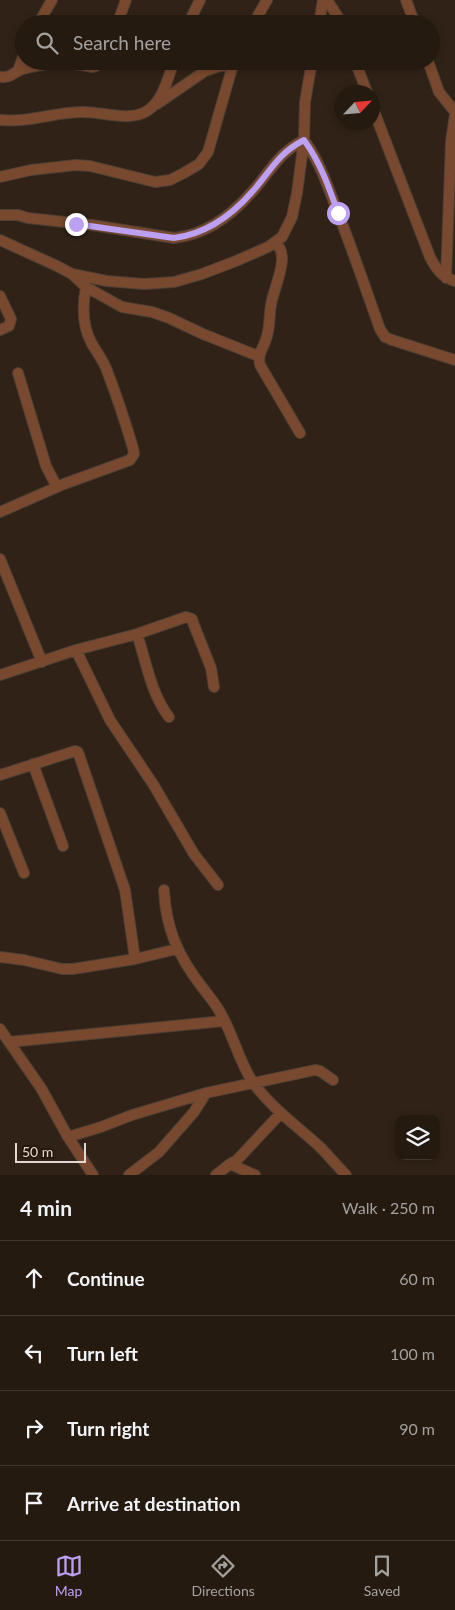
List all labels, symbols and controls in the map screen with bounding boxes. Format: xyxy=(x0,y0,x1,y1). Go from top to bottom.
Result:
search box xyxy=(15,15,440,70)
icon: search xyxy=(33,29,61,57)
text: Search here xyxy=(73,31,171,54)
north arrow xyxy=(335,85,380,130)
route start xyxy=(327,202,350,225)
route end xyxy=(65,213,88,236)
map controls xyxy=(395,1115,440,1160)
button: layers xyxy=(395,1115,440,1160)
scale bar xyxy=(15,1140,86,1163)
text: 50 m xyxy=(22,1143,53,1160)
text: 4 min xyxy=(20,1195,72,1220)
text: Walk · 250 m xyxy=(342,1198,435,1217)
icon: ahead xyxy=(20,1264,48,1292)
text: Continue xyxy=(67,1267,145,1290)
text: 60 m xyxy=(399,1269,435,1288)
icon: left xyxy=(20,1339,48,1367)
text: Turn left xyxy=(67,1342,138,1365)
text: 100 m xyxy=(390,1344,435,1363)
icon: right xyxy=(20,1414,48,1442)
text: Turn right xyxy=(67,1417,149,1440)
text: 90 m xyxy=(399,1419,435,1438)
icon: arrive xyxy=(20,1489,48,1517)
text: Arrive at destination xyxy=(67,1492,240,1515)
tab: Map xyxy=(55,1552,83,1599)
tab: Directions xyxy=(192,1552,255,1599)
tab: Saved xyxy=(364,1552,400,1599)

